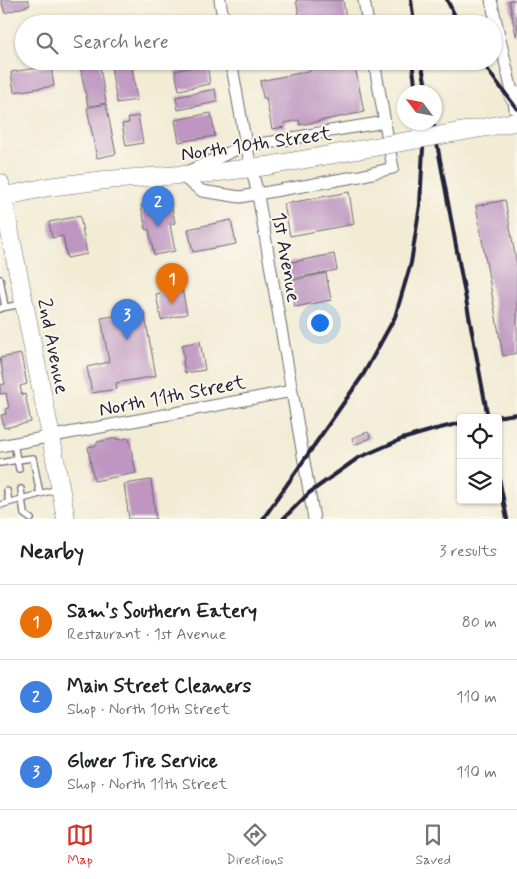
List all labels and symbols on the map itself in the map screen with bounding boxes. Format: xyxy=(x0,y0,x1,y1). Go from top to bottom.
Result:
north arrow xyxy=(397,85,442,130)
street label: North 10th Street xyxy=(179,121,333,168)
pin: 2 xyxy=(142,186,174,227)
street label: 1st Avenue xyxy=(264,210,307,304)
pin: 1 xyxy=(156,263,188,304)
street label: 2nd Avenue xyxy=(30,296,75,396)
pin: 3 xyxy=(111,299,143,340)
your location xyxy=(307,310,333,336)
street label: North 11th Street xyxy=(97,369,248,424)

